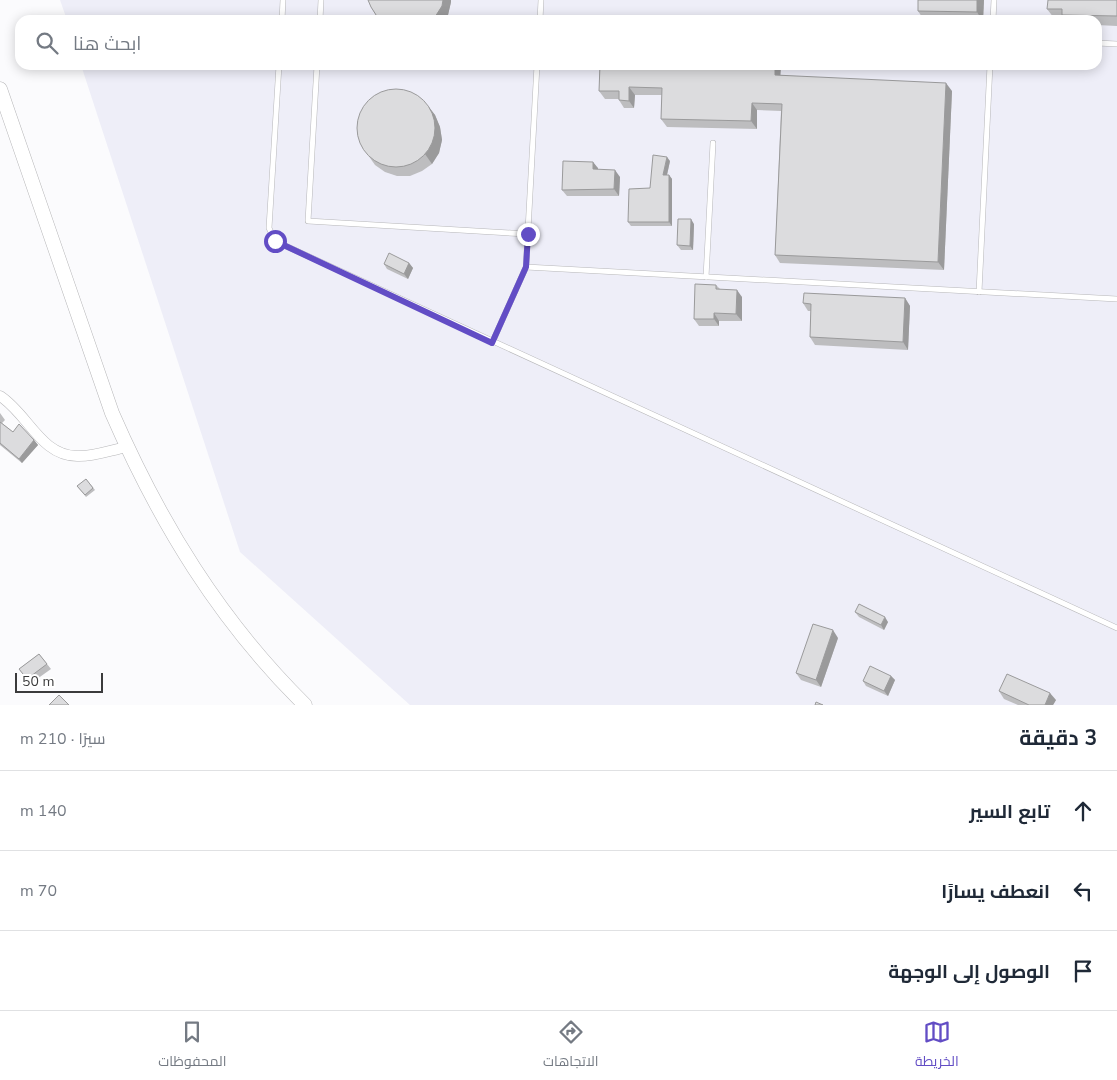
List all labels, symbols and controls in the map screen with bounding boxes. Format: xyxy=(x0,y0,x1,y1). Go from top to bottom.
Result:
search box xyxy=(15,15,1102,70)
icon: search xyxy=(33,29,61,57)
text: ابحث هنا xyxy=(73,31,141,57)
route end xyxy=(517,223,540,246)
route start xyxy=(264,230,287,253)
scale bar xyxy=(15,670,102,693)
text: 50 m xyxy=(22,672,54,691)
text: 3 دقيقة xyxy=(1019,724,1097,752)
text: سيرًا · 210 m xyxy=(20,728,106,750)
icon: ahead xyxy=(1069,797,1097,825)
text: تابع السير xyxy=(969,799,1050,825)
text: 140 m xyxy=(20,800,67,822)
icon: left xyxy=(1069,877,1097,905)
text: انعطف يسارًا xyxy=(941,879,1050,905)
text: 70 m xyxy=(20,880,57,902)
icon: arrive xyxy=(1069,957,1097,985)
text: الوصول إلى الوجهة xyxy=(888,959,1050,985)
tab: المحفوظات xyxy=(158,1018,226,1074)
tab: الاتجاهات xyxy=(543,1018,598,1074)
tab: الخريطة xyxy=(915,1018,959,1074)

